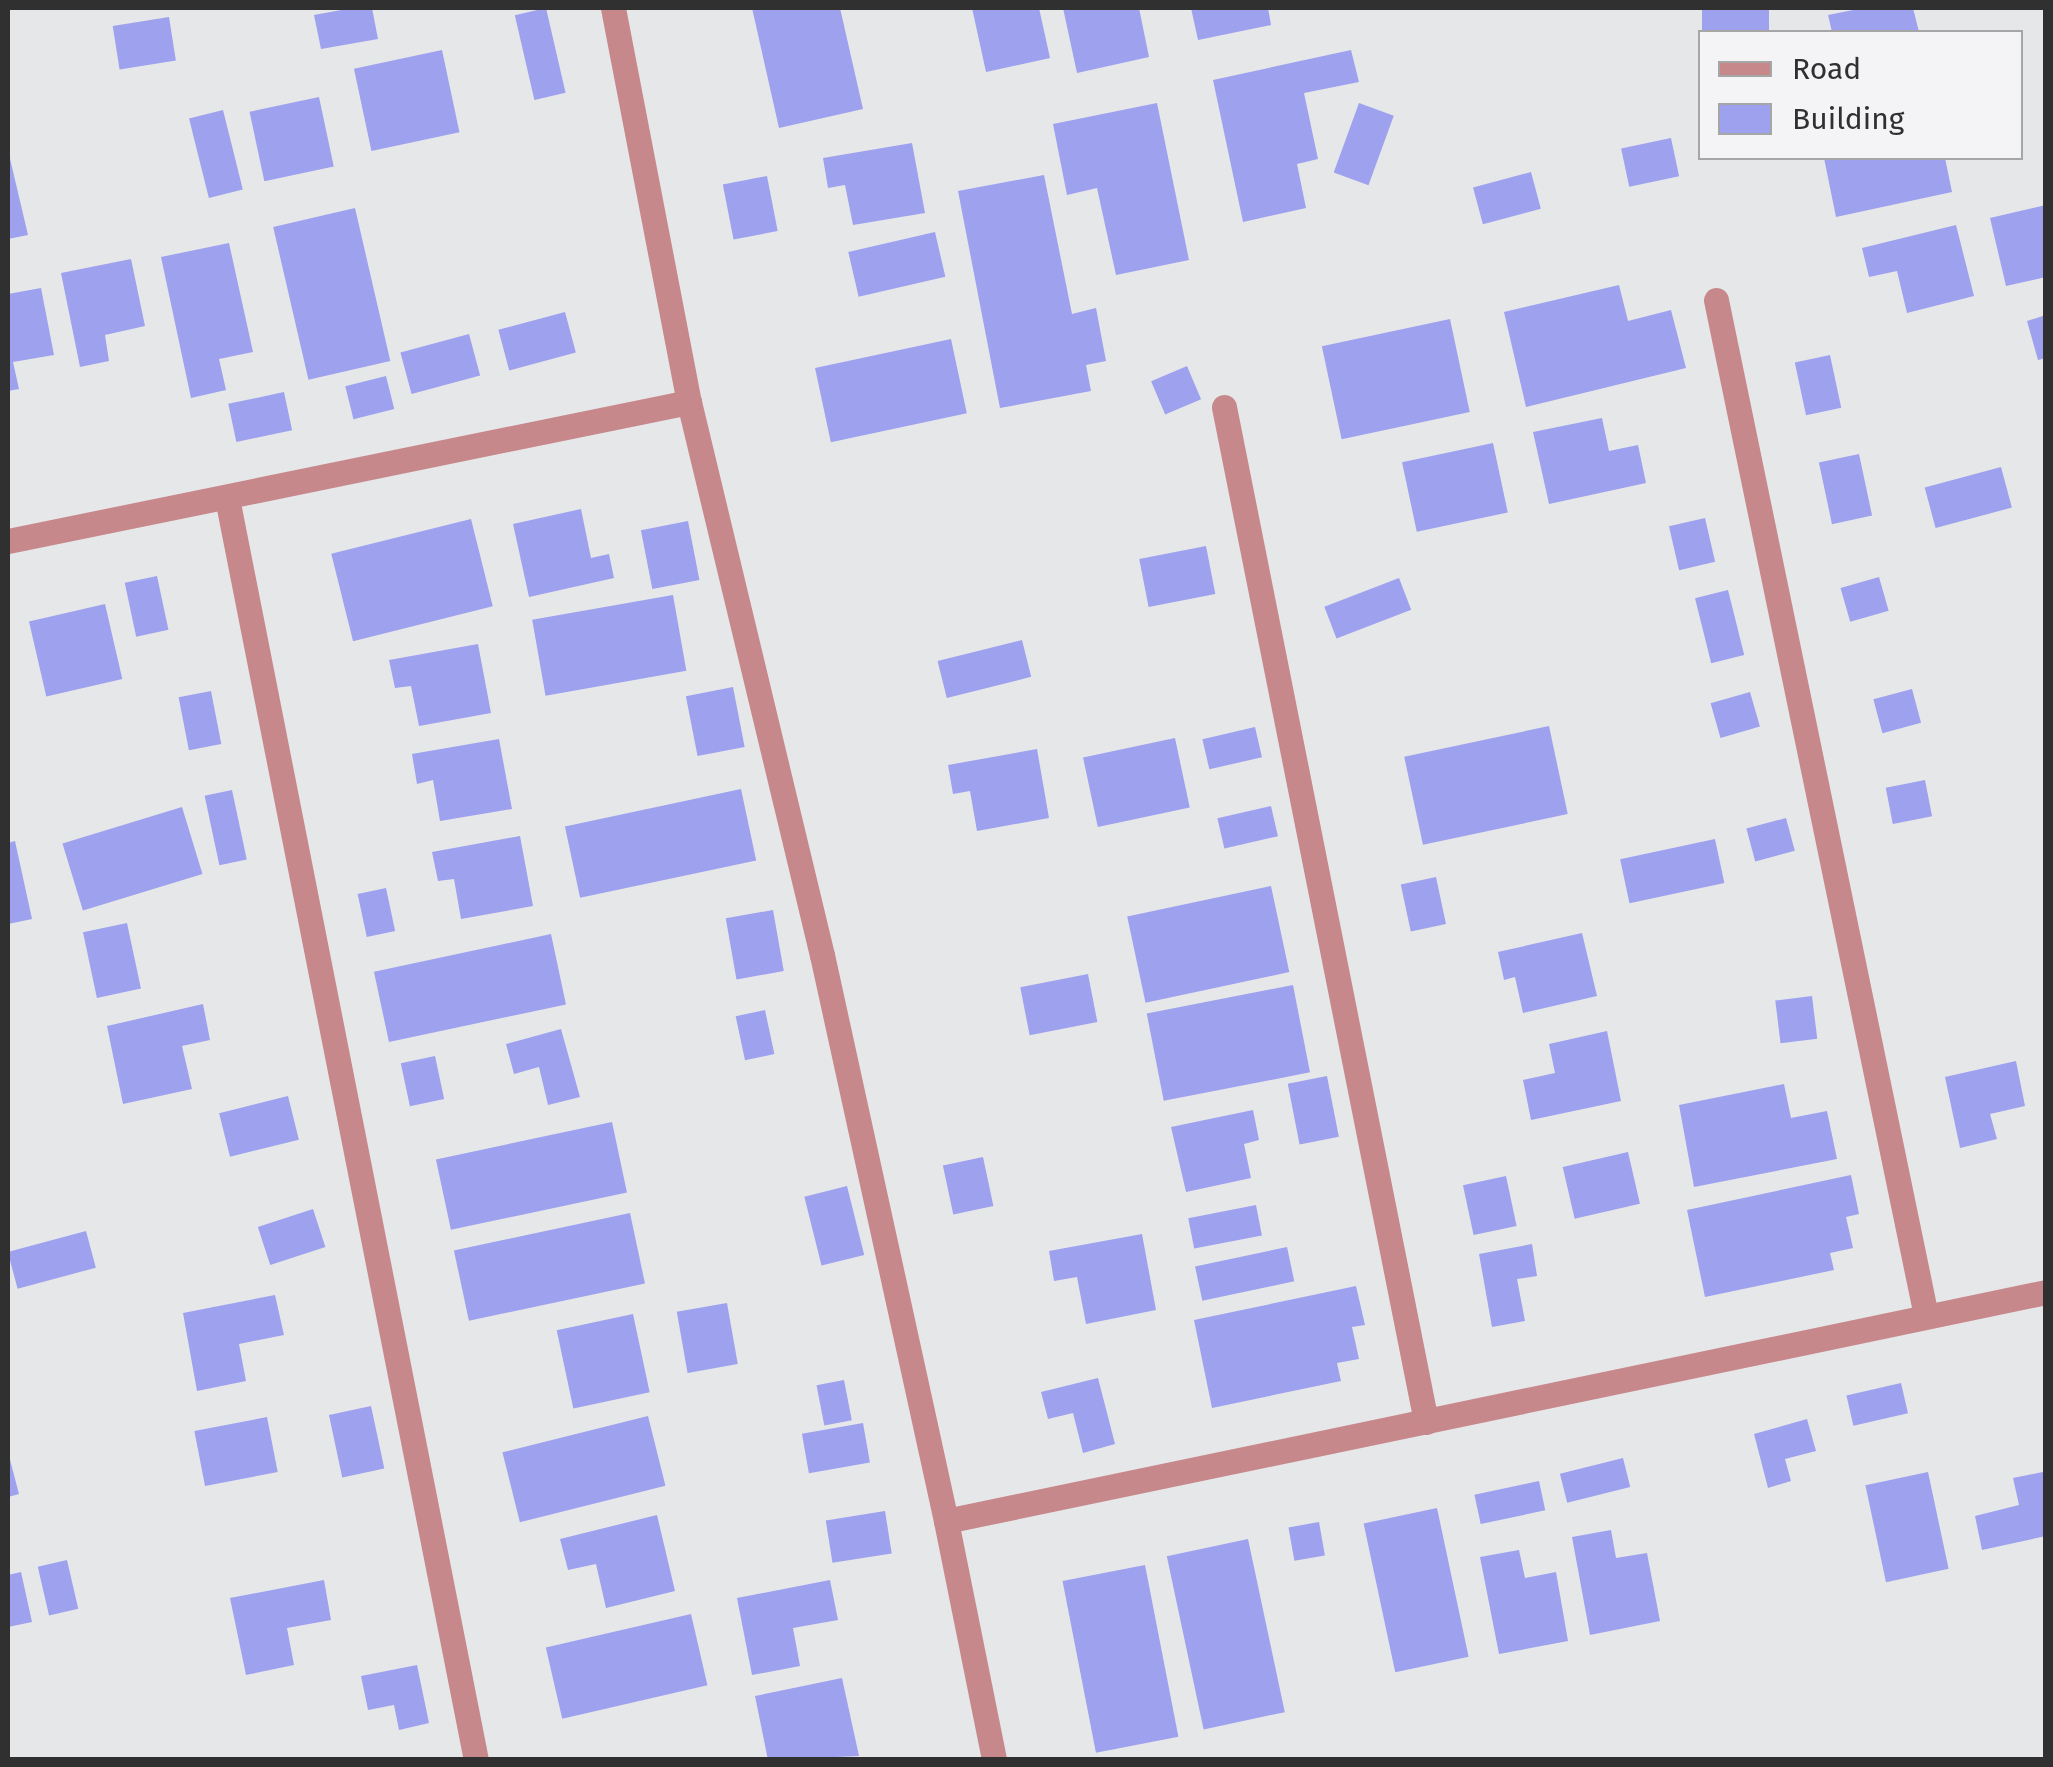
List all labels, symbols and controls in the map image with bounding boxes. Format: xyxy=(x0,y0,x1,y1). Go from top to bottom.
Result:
legend xyxy=(1698,30,2023,160)
text: Road xyxy=(1792,51,1861,87)
text: Building xyxy=(1792,101,1904,137)

